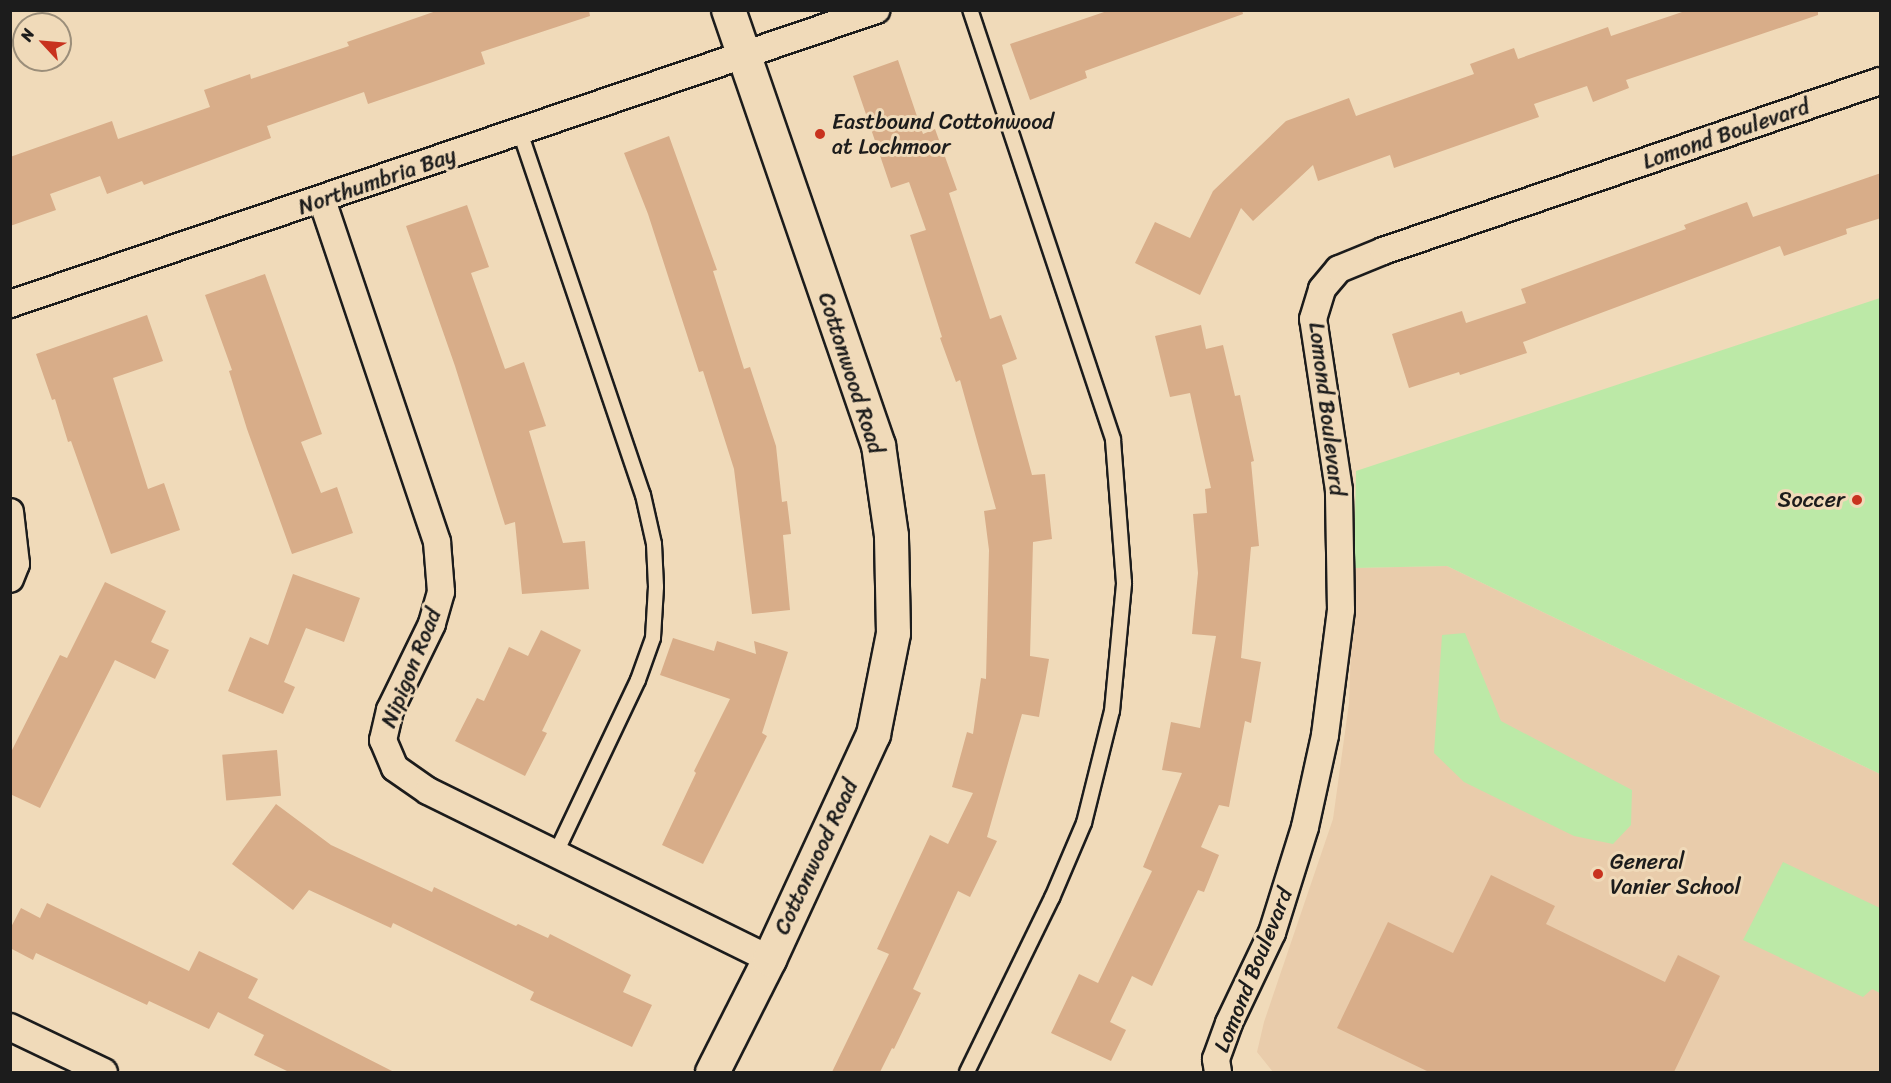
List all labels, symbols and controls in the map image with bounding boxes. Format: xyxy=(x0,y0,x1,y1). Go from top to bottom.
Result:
north arrow xyxy=(12,12,72,72)
text: N xyxy=(12,23,43,46)
street label: Lomond Boulevard xyxy=(1639,93,1813,175)
place label: Eastbound Cottonwood at Lochmoor xyxy=(832,108,1054,160)
marker: Eastbound Cottonwood at Lochmoor xyxy=(813,127,827,141)
street label: Northumbria Bay xyxy=(295,142,459,220)
street label: Cottonwood Road xyxy=(813,289,889,457)
street label: Lomond Boulevard xyxy=(1303,321,1351,497)
place label: Soccer xyxy=(1778,487,1845,513)
marker: Soccer xyxy=(1850,493,1864,507)
street label: Nipigon Road xyxy=(375,605,447,731)
street label: Cottonwood Road xyxy=(769,775,863,939)
place label: General Vanier School xyxy=(1610,848,1741,900)
marker: General Vanier School xyxy=(1591,867,1605,881)
street label: Lomond Boulevard xyxy=(1208,884,1298,1056)

